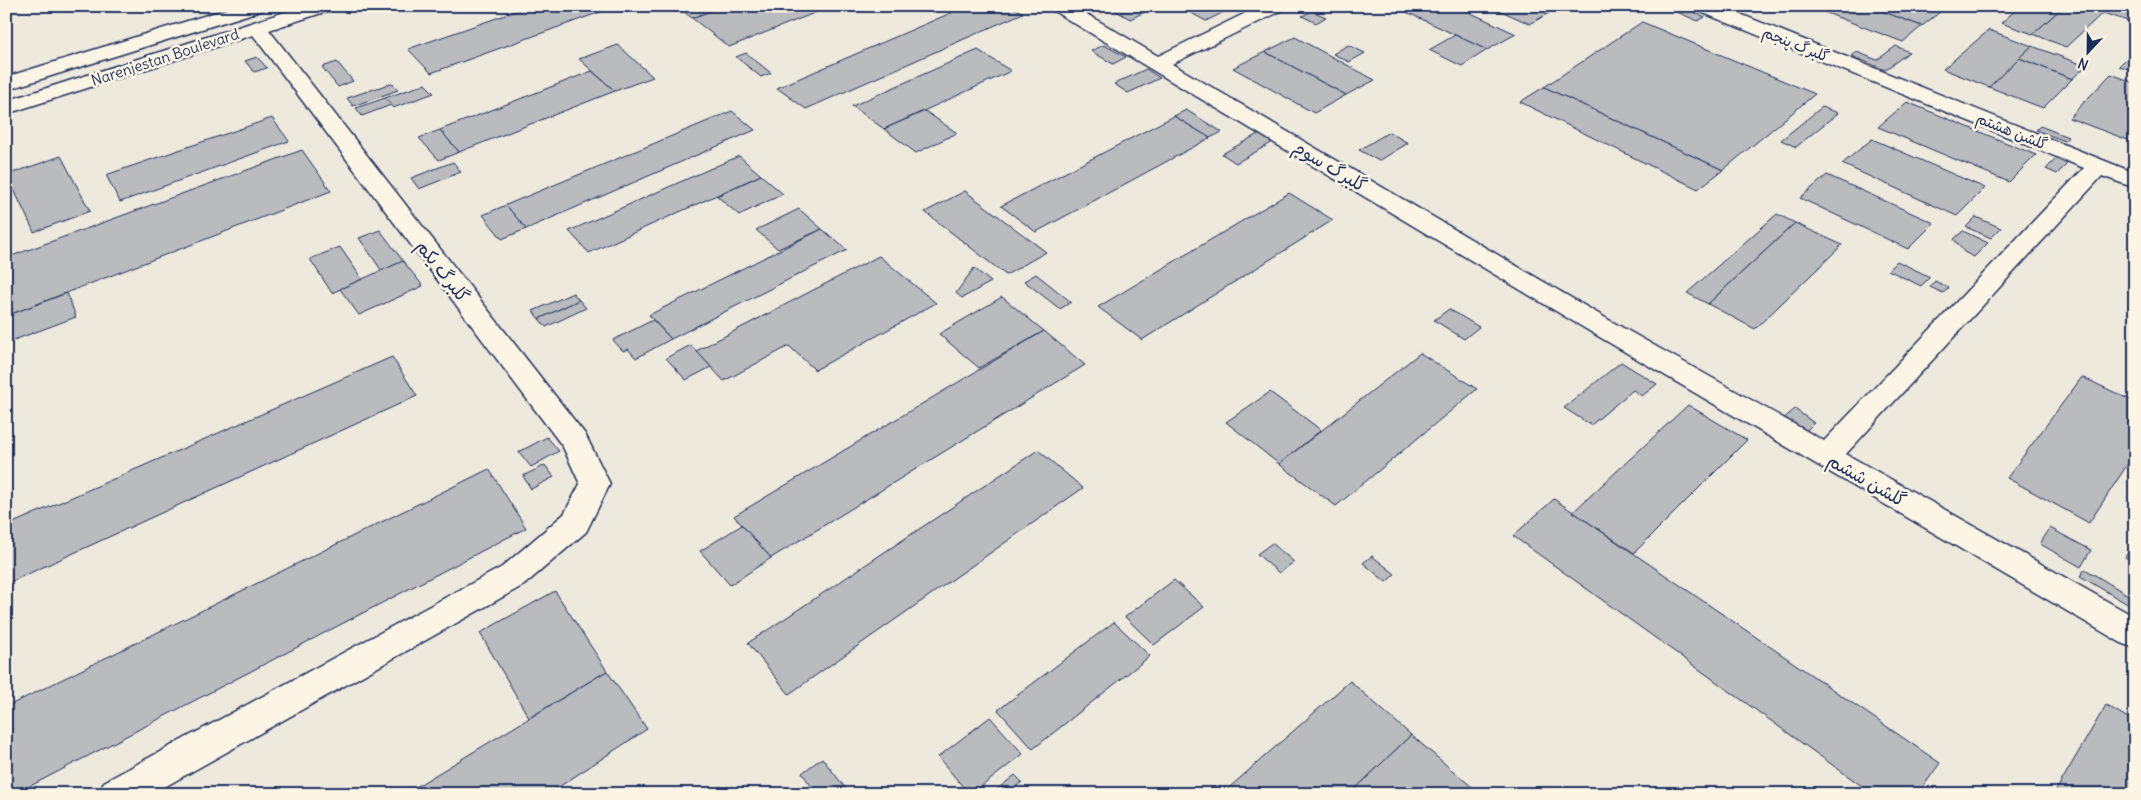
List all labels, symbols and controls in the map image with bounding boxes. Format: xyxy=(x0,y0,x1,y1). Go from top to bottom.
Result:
street label: گلبرگ پنجم xyxy=(1759,22,1832,69)
street label: Narenjestan Boulevard xyxy=(89,24,242,90)
north arrow xyxy=(2064,28,2114,78)
text: N xyxy=(2075,54,2091,74)
street label: گلشن هشتم xyxy=(1973,108,2050,157)
street label: گلبرگ سوم xyxy=(1287,135,1371,200)
street label: گلبرگ یکم xyxy=(409,235,475,309)
street label: گلشن ششم xyxy=(1822,448,1911,514)

